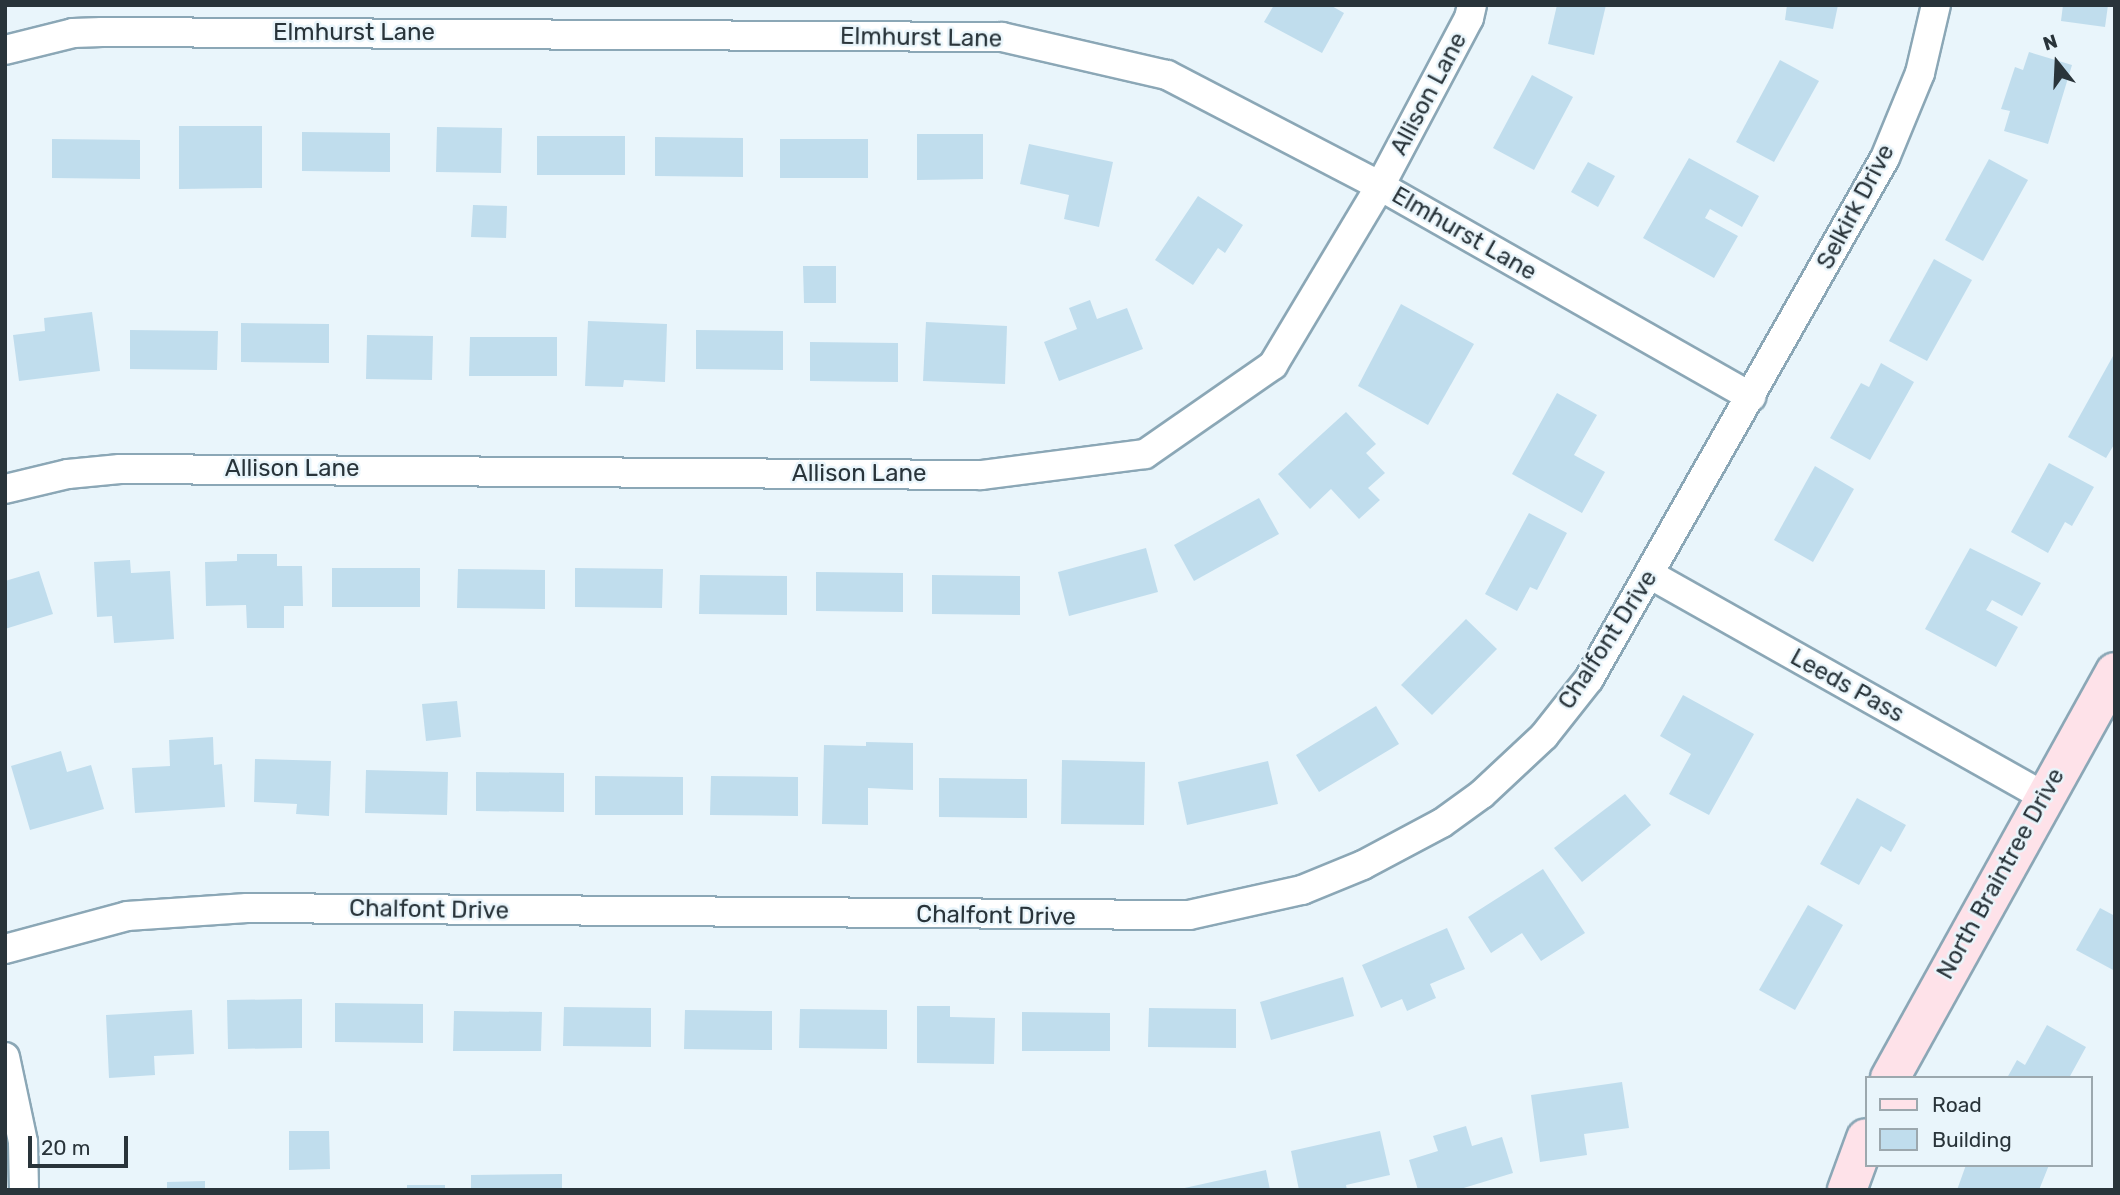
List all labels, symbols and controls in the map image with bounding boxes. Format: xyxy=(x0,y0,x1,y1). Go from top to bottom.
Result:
street label: Elmhurst Lane xyxy=(273,19,435,47)
street label: Elmhurst Lane xyxy=(840,22,1002,54)
street label: Allison Lane xyxy=(1385,28,1473,160)
north arrow xyxy=(2022,28,2092,98)
text: N xyxy=(2040,30,2060,56)
street label: Selkirk Drive xyxy=(1811,140,1901,274)
street label: Elmhurst Lane xyxy=(1387,181,1541,287)
street label: Allison Lane xyxy=(225,455,359,483)
street label: Allison Lane xyxy=(792,460,926,488)
street label: Chalfont Drive xyxy=(1552,565,1664,715)
street label: Leeds Pass xyxy=(1785,643,1909,729)
street label: North Braintree Drive xyxy=(1931,764,2071,984)
street label: Chalfont Drive xyxy=(349,894,509,926)
street label: Chalfont Drive xyxy=(916,900,1076,932)
legend xyxy=(1864,1076,2092,1167)
text: Road xyxy=(1932,1092,1982,1117)
scale bar xyxy=(32,1122,131,1166)
text: Building xyxy=(1932,1127,2012,1152)
text: 20 m xyxy=(41,1135,90,1160)

